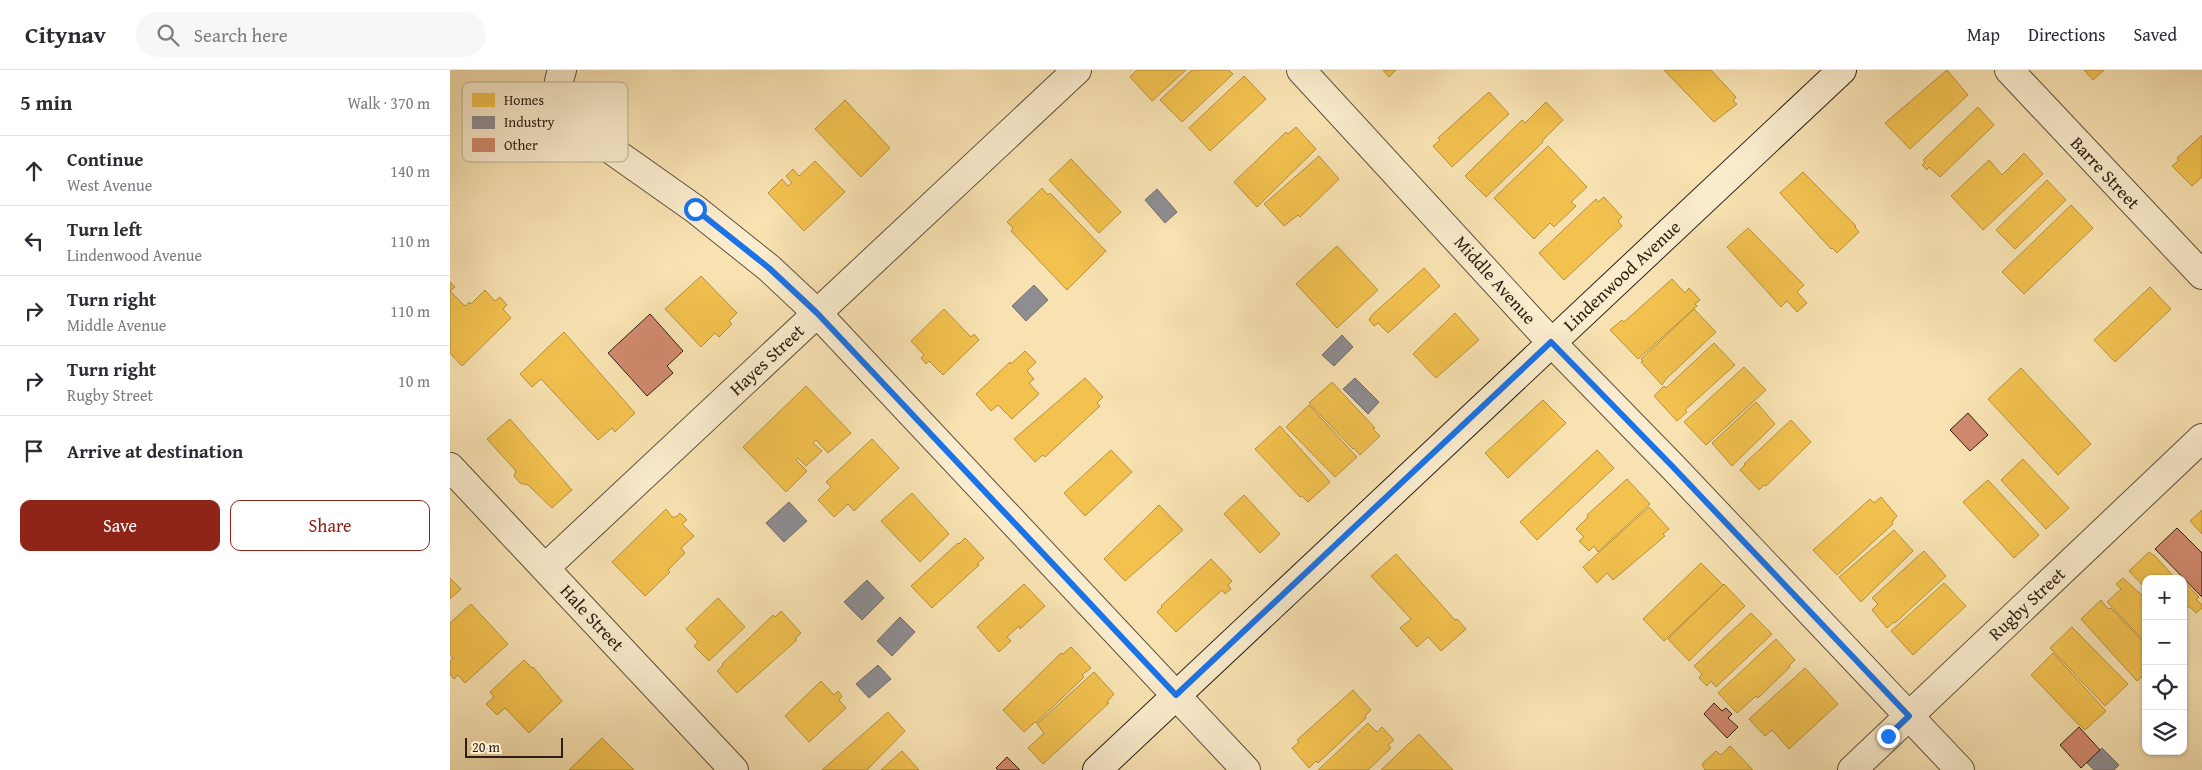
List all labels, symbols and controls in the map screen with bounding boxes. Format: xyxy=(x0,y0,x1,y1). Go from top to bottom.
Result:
search box xyxy=(136,12,486,57)
text: Citynav xyxy=(25,17,106,52)
icon: search xyxy=(154,21,182,49)
text: Search here xyxy=(194,21,288,49)
text: Map xyxy=(1967,21,2000,48)
text: Directions xyxy=(2028,21,2105,48)
text: Saved xyxy=(2133,21,2177,48)
legend xyxy=(462,82,628,162)
text: 5 min xyxy=(20,87,72,118)
text: Homes xyxy=(504,90,544,110)
text: Walk · 370 m xyxy=(347,91,430,115)
text: Industry xyxy=(504,112,554,132)
street label: Barre Street xyxy=(2064,130,2147,216)
text: Other xyxy=(504,135,538,155)
text: Continue xyxy=(67,145,144,173)
icon: ahead xyxy=(20,157,48,185)
text: 140 m xyxy=(390,159,430,183)
text: West Avenue xyxy=(67,173,152,197)
route start xyxy=(684,198,707,221)
street label: Lindenwood Avenue xyxy=(1557,214,1686,337)
text: Turn left xyxy=(67,215,142,243)
icon: left xyxy=(20,227,48,255)
text: 110 m xyxy=(390,229,430,253)
street label: Middle Avenue xyxy=(1448,229,1543,330)
text: Lindenwood Avenue xyxy=(67,243,202,267)
text: Turn right xyxy=(67,285,156,313)
icon: right xyxy=(20,297,48,325)
text: 110 m xyxy=(390,299,430,323)
text: Middle Avenue xyxy=(67,313,166,337)
street label: Hayes Street xyxy=(723,317,811,402)
text: Turn right xyxy=(67,355,156,383)
icon: right xyxy=(20,367,48,395)
text: 10 m xyxy=(398,369,430,393)
text: Rugby Street xyxy=(67,383,153,407)
icon: arrive xyxy=(20,437,48,465)
text: Arrive at destination xyxy=(67,437,243,465)
button: Save xyxy=(20,500,220,551)
button: Share xyxy=(230,500,430,551)
street label: Rugby Street xyxy=(1982,560,2072,647)
map controls xyxy=(2142,575,2187,755)
button: + xyxy=(2142,575,2187,620)
street label: Hale Street xyxy=(554,578,631,658)
button: − xyxy=(2142,620,2187,665)
button: locate xyxy=(2142,665,2187,710)
button: layers xyxy=(2142,710,2187,755)
route end xyxy=(1877,725,1900,748)
scale bar xyxy=(465,735,562,758)
text: 20 m xyxy=(472,737,500,757)

